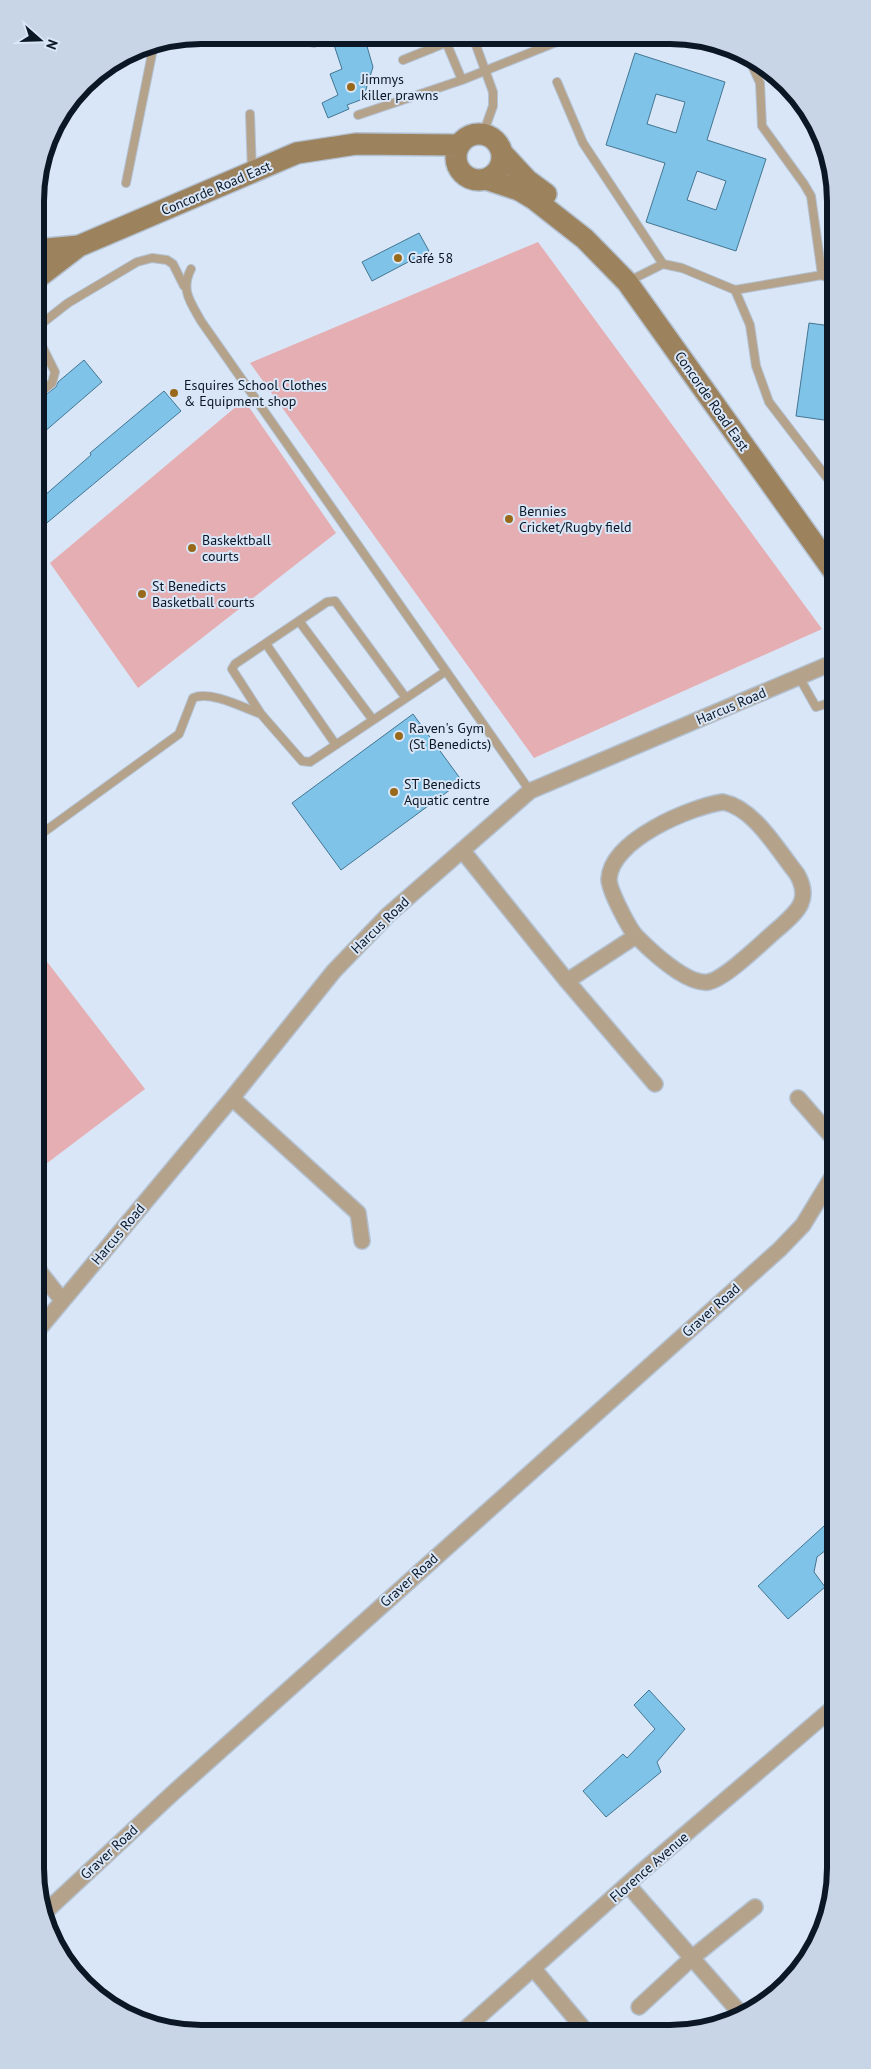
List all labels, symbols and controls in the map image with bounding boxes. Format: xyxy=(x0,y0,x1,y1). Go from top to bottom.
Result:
north arrow xyxy=(15,15,65,65)
text: N xyxy=(42,37,62,52)
place label: Jimmys killer prawns xyxy=(360,70,438,104)
marker: Jimmys killer prawns xyxy=(345,81,357,93)
street label: Concorde Road East xyxy=(158,157,274,219)
place label: Café 58 xyxy=(408,249,453,267)
marker: Café 58 xyxy=(392,252,404,264)
street label: Concorde Road East xyxy=(671,348,753,455)
place label: Esquires School Clothes & Equipment shop xyxy=(184,376,327,410)
marker: Esquires School Clothes & Equipment shop xyxy=(168,387,180,399)
place label: Bennies Cricket/Rugby field xyxy=(519,502,632,536)
marker: Bennies Cricket/Rugby field xyxy=(503,513,515,525)
place label: Baskektball courts xyxy=(202,531,271,565)
marker: Baskektball courts xyxy=(186,542,198,554)
place label: St Benedicts Basketball courts xyxy=(152,577,255,611)
marker: St Benedicts Basketball courts xyxy=(136,588,148,600)
street label: Harcus Road xyxy=(693,683,769,729)
place label: Raven's Gym (St Benedicts) xyxy=(409,719,491,753)
marker: Raven's Gym (St Benedicts) xyxy=(393,730,405,742)
place label: ST Benedicts Aquatic centre xyxy=(404,775,490,809)
marker: ST Benedicts Aquatic centre xyxy=(388,786,400,798)
street label: Harcus Road xyxy=(347,893,413,957)
street label: Harcus Road xyxy=(87,1200,149,1268)
street label: Graver Road xyxy=(678,1279,744,1341)
street label: Graver Road xyxy=(376,1549,442,1611)
street label: Graver Road xyxy=(76,1821,142,1883)
street label: Florence Avenue xyxy=(606,1828,692,1906)

